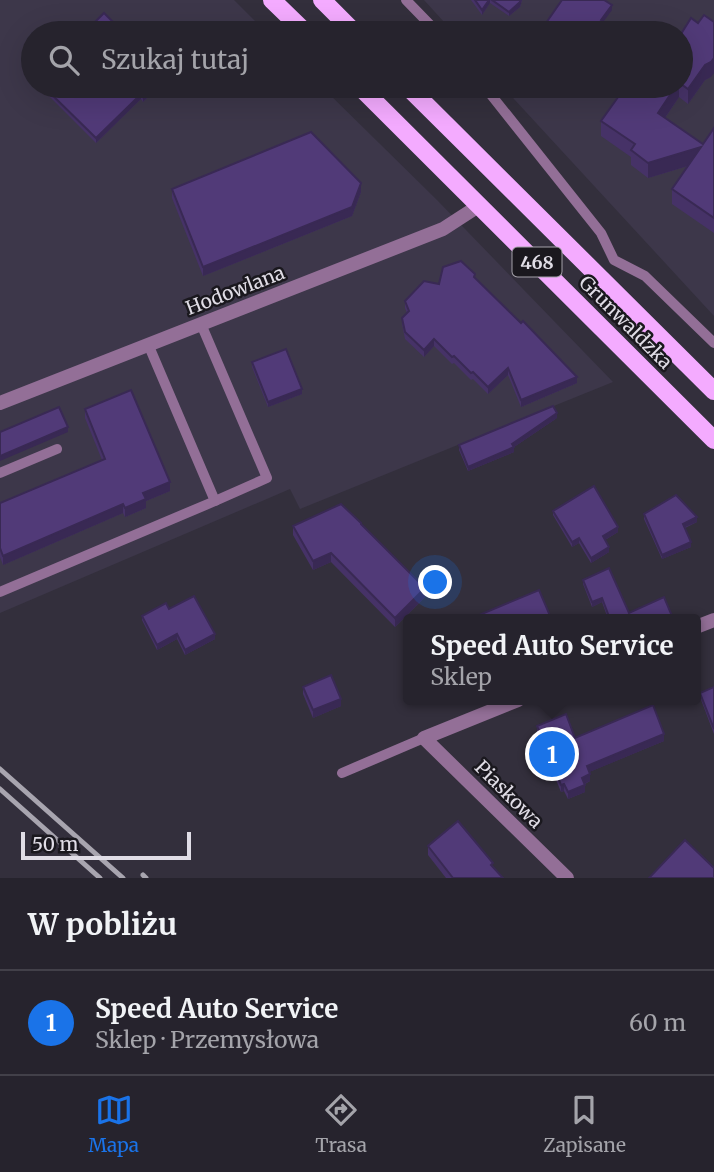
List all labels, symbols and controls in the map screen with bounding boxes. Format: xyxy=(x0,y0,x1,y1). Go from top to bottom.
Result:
search box xyxy=(21,21,693,98)
icon: search xyxy=(45,41,83,79)
text: Szukaj tutaj xyxy=(101,43,249,76)
road number: 468 xyxy=(512,248,562,276)
street label: Hodowlana xyxy=(182,260,288,320)
street label: Grunwaldzka xyxy=(574,270,678,374)
your location xyxy=(418,565,452,599)
popup xyxy=(403,614,701,705)
text: Speed Auto Service xyxy=(430,629,674,662)
text: Sklep xyxy=(430,662,492,691)
pin: 1 xyxy=(529,728,575,780)
street label: Piaskowa xyxy=(470,755,548,833)
scale bar xyxy=(21,829,191,861)
text: 50 m xyxy=(32,832,78,856)
text: W pobliżu xyxy=(28,905,177,943)
text: Speed Auto Service xyxy=(95,992,338,1025)
text: 1 xyxy=(46,1008,56,1037)
text: 60 m xyxy=(629,1008,686,1037)
text: Sklep · Przemysłowa xyxy=(95,1025,319,1054)
tab: Mapa xyxy=(88,1091,139,1157)
tab: Trasa xyxy=(315,1091,367,1157)
tab: Zapisane xyxy=(543,1091,626,1157)

